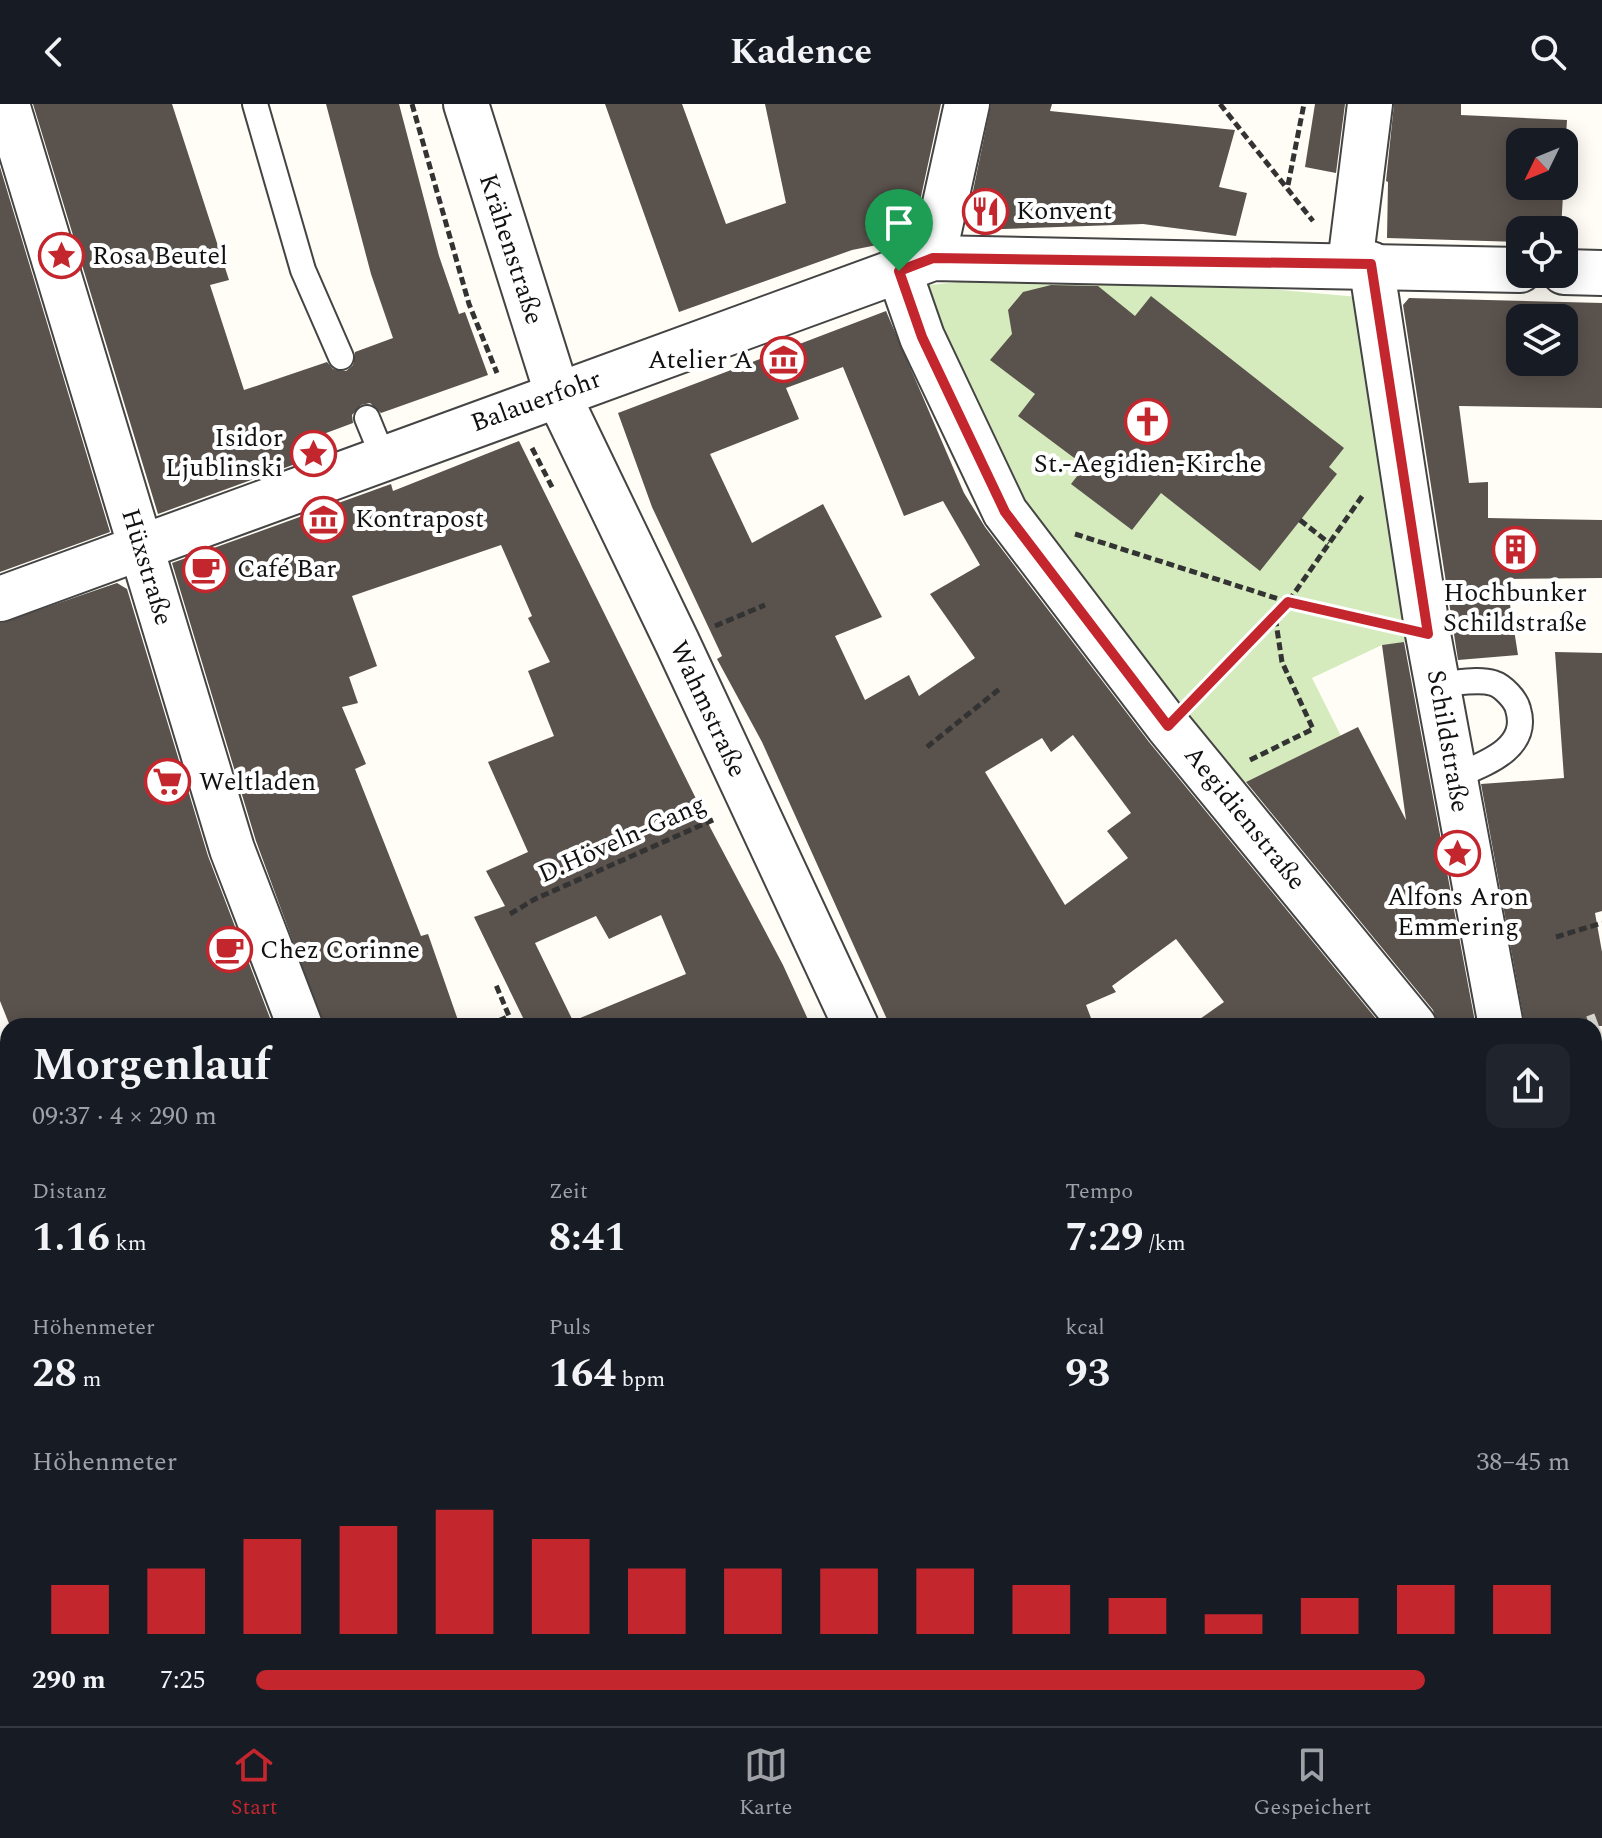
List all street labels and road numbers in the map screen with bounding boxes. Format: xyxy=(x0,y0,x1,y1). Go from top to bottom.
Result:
street label: Krähenstraße xyxy=(468,168,554,330)
street label: Balauerfohr xyxy=(465,359,607,443)
street label: Hüxstraße xyxy=(110,504,184,630)
street label: Wahmstraße xyxy=(659,634,757,784)
street label: Schildstraße xyxy=(1416,667,1480,815)
street label: Aegidienstraße xyxy=(1174,737,1316,899)
street label: D.Höveln-Gang xyxy=(532,784,712,894)

